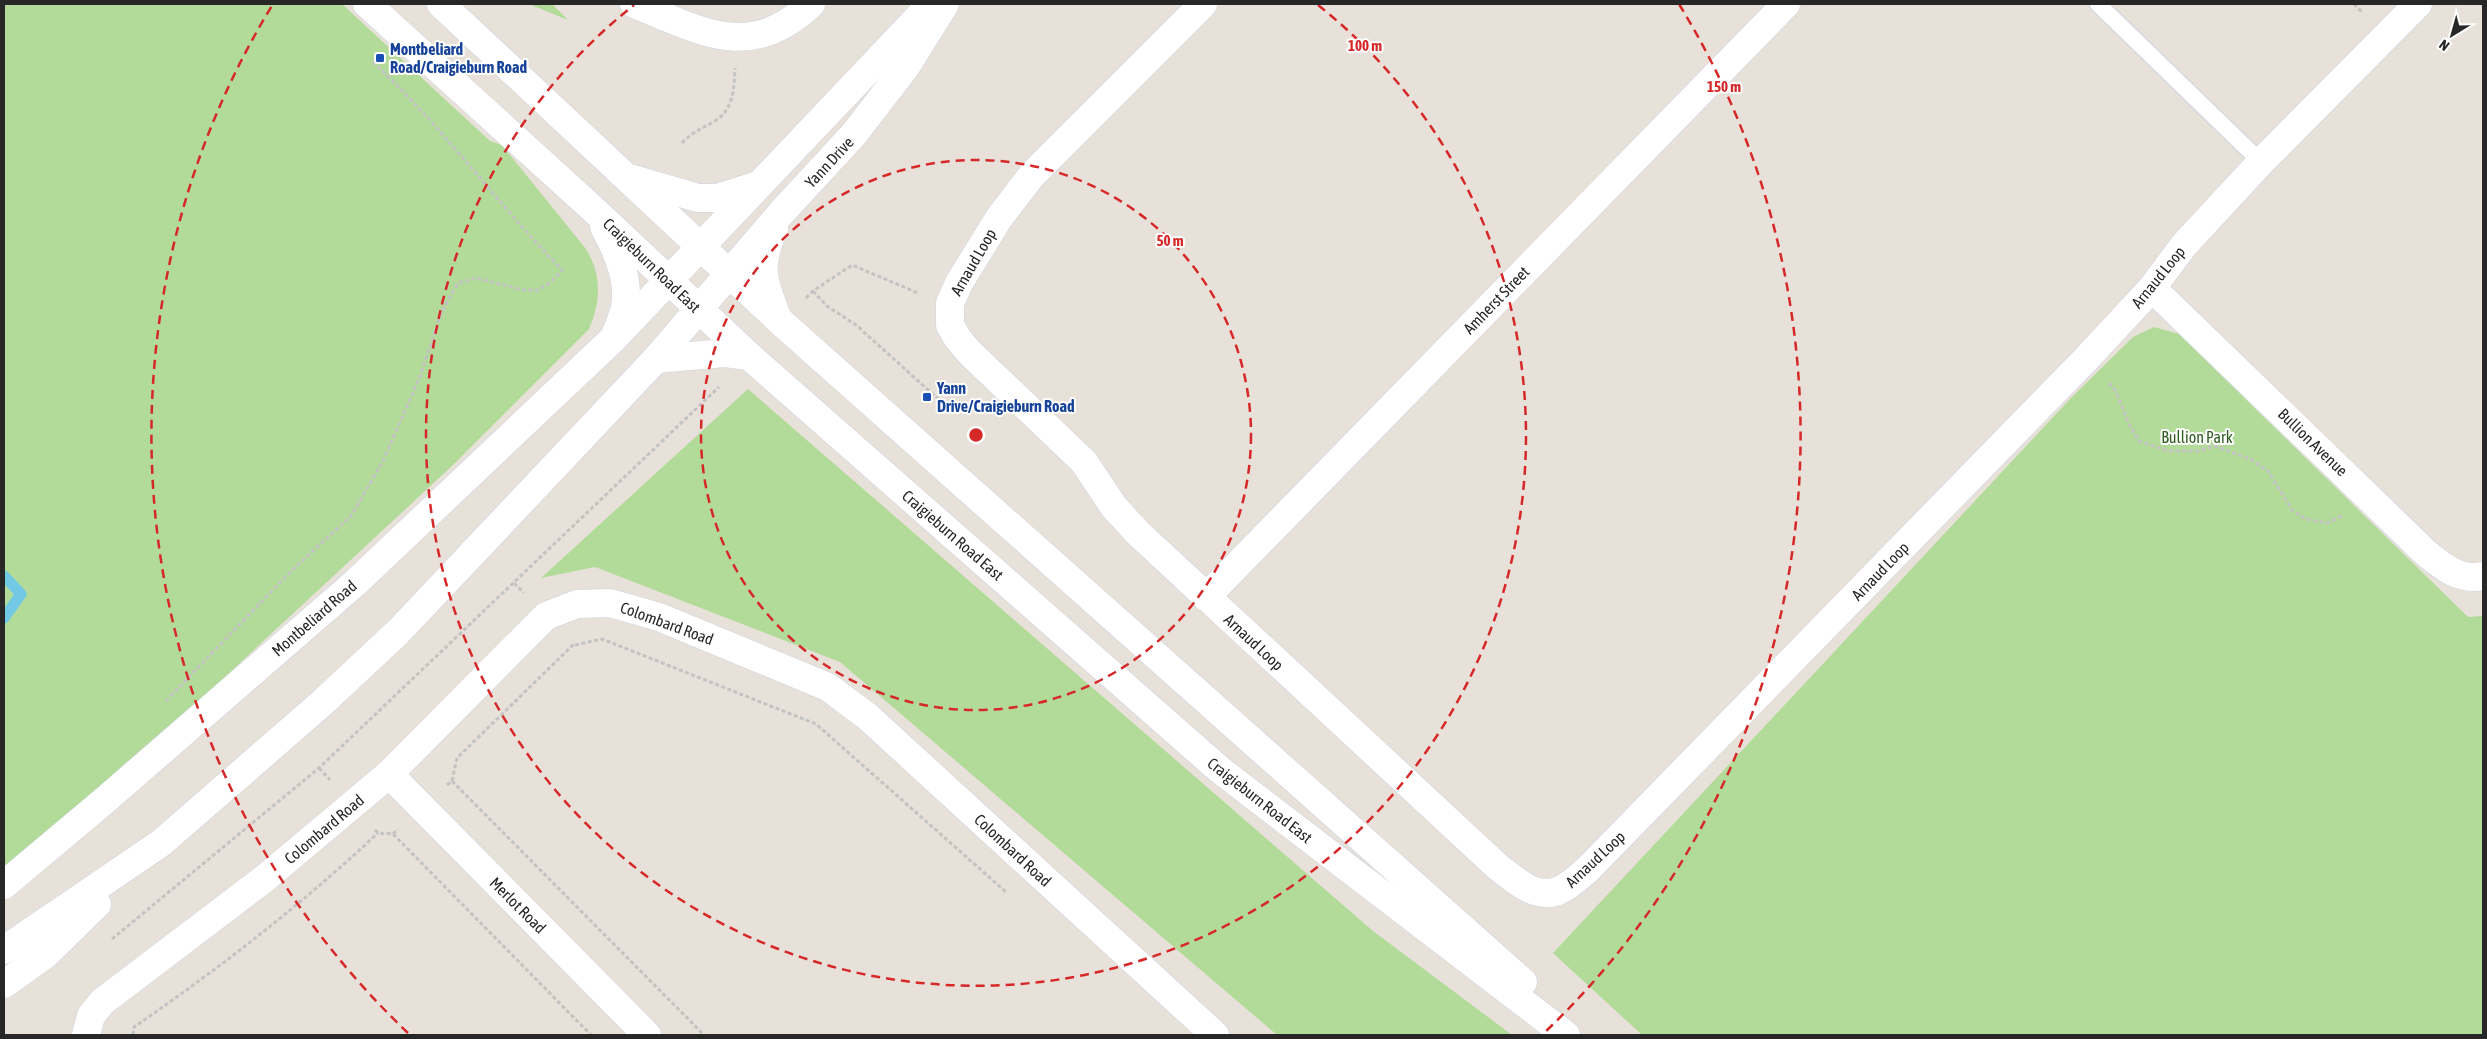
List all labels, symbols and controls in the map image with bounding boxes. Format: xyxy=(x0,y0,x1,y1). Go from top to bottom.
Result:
north arrow xyxy=(2427,10,2477,60)
text: 100 m xyxy=(1348,37,1382,54)
text: N xyxy=(2436,37,2452,54)
place label: Montbeliard Road/Craigieburn Road xyxy=(390,40,527,76)
marker: Montbeliard Road/Craigieburn Road xyxy=(374,52,386,64)
text: 150 m xyxy=(1707,78,1741,95)
street label: Yann Drive xyxy=(801,133,857,191)
street label: Craigieburn Road East xyxy=(599,214,704,317)
street label: Arnaud Loop xyxy=(947,225,1000,299)
text: 50 m xyxy=(1157,232,1184,249)
street label: Arnaud Loop xyxy=(2128,243,2189,312)
street label: Amherst Street xyxy=(1459,262,1533,337)
place label: Yann Drive/Craigieburn Road xyxy=(936,379,1075,415)
marker: Yann Drive/Craigieburn Road xyxy=(921,391,933,403)
street label: Bullion Avenue xyxy=(2275,405,2351,479)
centre of rings xyxy=(967,426,985,444)
park label: Bullion Park xyxy=(2161,428,2233,446)
street label: Craigieburn Road East xyxy=(898,486,1007,585)
street label: Arnaud Loop xyxy=(1848,538,1913,605)
street label: Montbeliard Road xyxy=(268,576,360,660)
street label: Colombard Road xyxy=(618,598,716,648)
street label: Arnaud Loop xyxy=(1220,610,1287,675)
street label: Craigieburn Road East xyxy=(1203,754,1316,847)
street label: Colombard Road xyxy=(281,791,367,867)
street label: Colombard Road xyxy=(971,810,1055,890)
street label: Arnaud Loop xyxy=(1562,827,1629,892)
street label: Merlot Road xyxy=(486,873,550,937)

